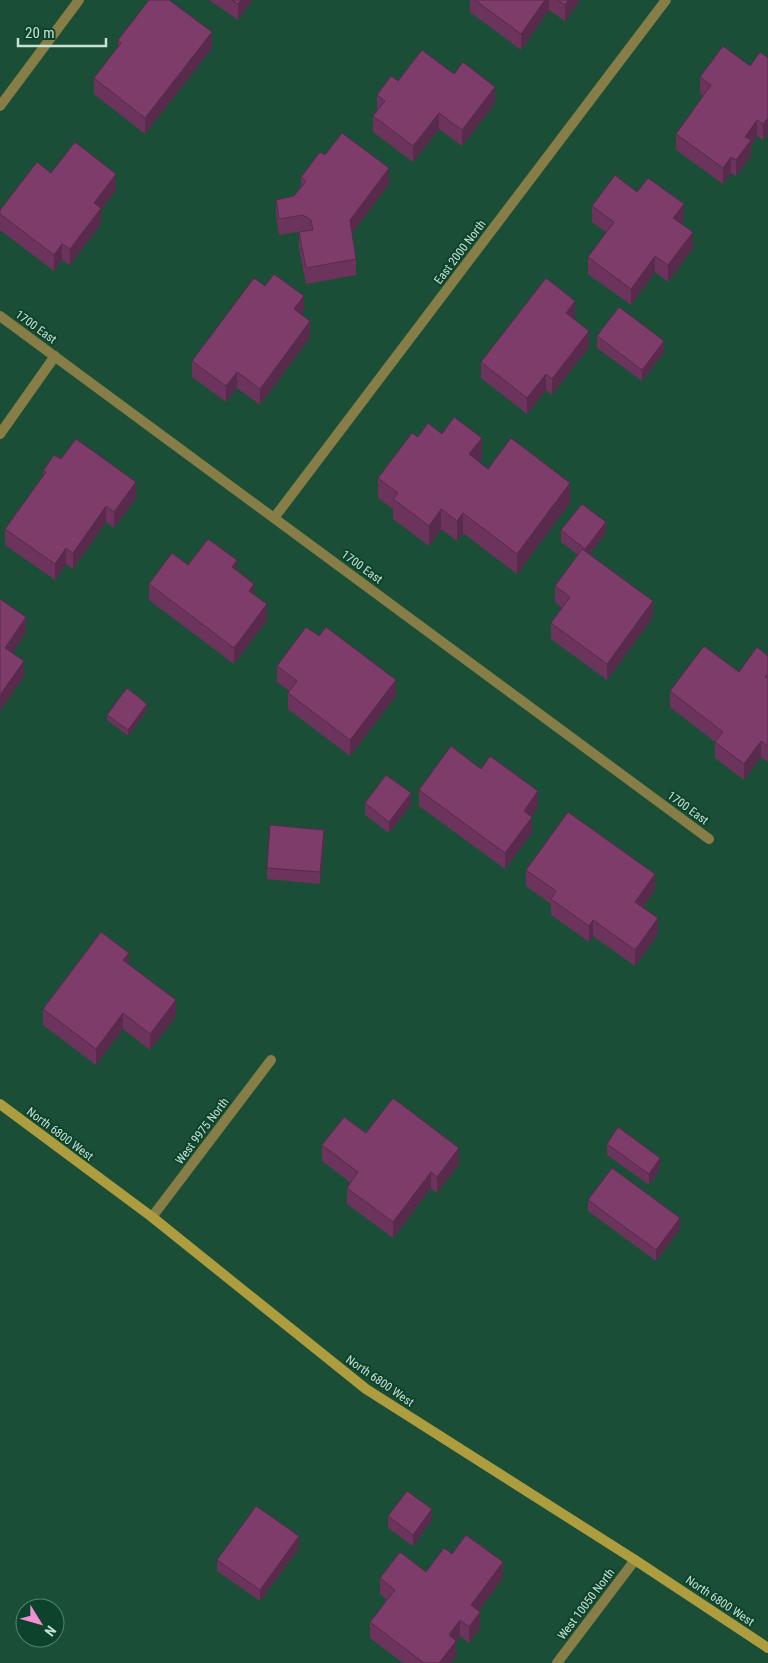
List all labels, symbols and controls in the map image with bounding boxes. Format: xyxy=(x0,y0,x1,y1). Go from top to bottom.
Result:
scale bar xyxy=(18,15,105,47)
text: 20 m xyxy=(25,24,55,42)
street label: East 2000 North xyxy=(431,217,489,287)
street label: 1700 East xyxy=(13,307,60,347)
street label: 1700 East xyxy=(339,547,386,587)
street label: 1700 East xyxy=(665,788,712,828)
street label: West 9975 North xyxy=(172,1095,232,1167)
street label: North 6800 West xyxy=(24,1104,96,1164)
street label: North 6800 West xyxy=(343,1352,417,1410)
street label: West 10050 North xyxy=(555,1565,617,1642)
street label: North 6800 West xyxy=(683,1573,757,1629)
north arrow xyxy=(15,1598,65,1648)
text: N xyxy=(41,1623,59,1639)

